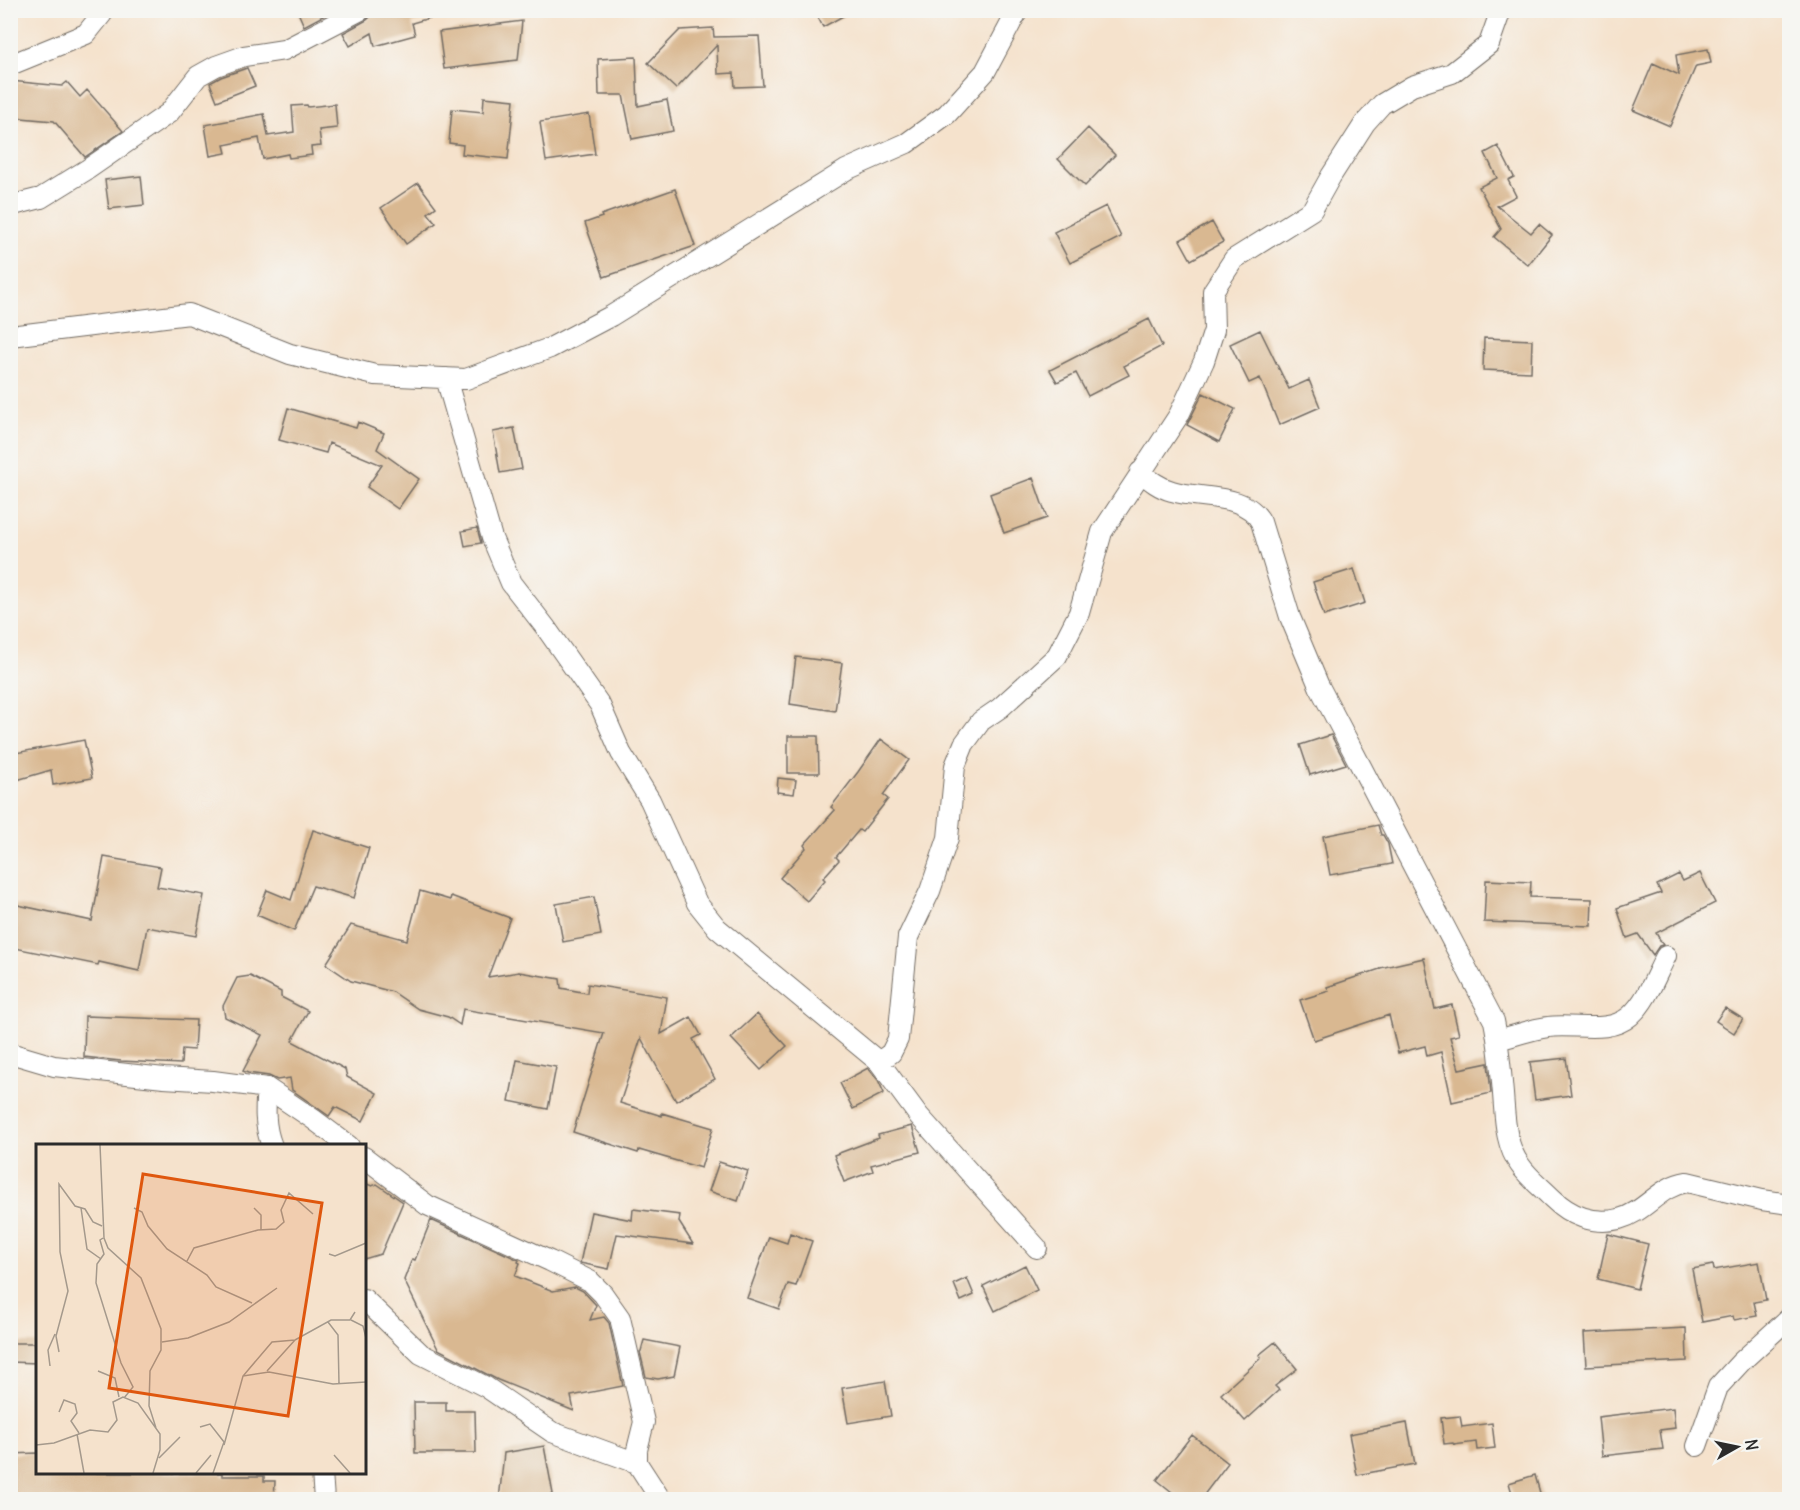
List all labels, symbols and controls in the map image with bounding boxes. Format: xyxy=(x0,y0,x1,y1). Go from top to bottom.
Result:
inset map xyxy=(36,1144,366,1474)
north arrow xyxy=(1707,1417,1767,1477)
text: N xyxy=(1741,1438,1763,1452)

